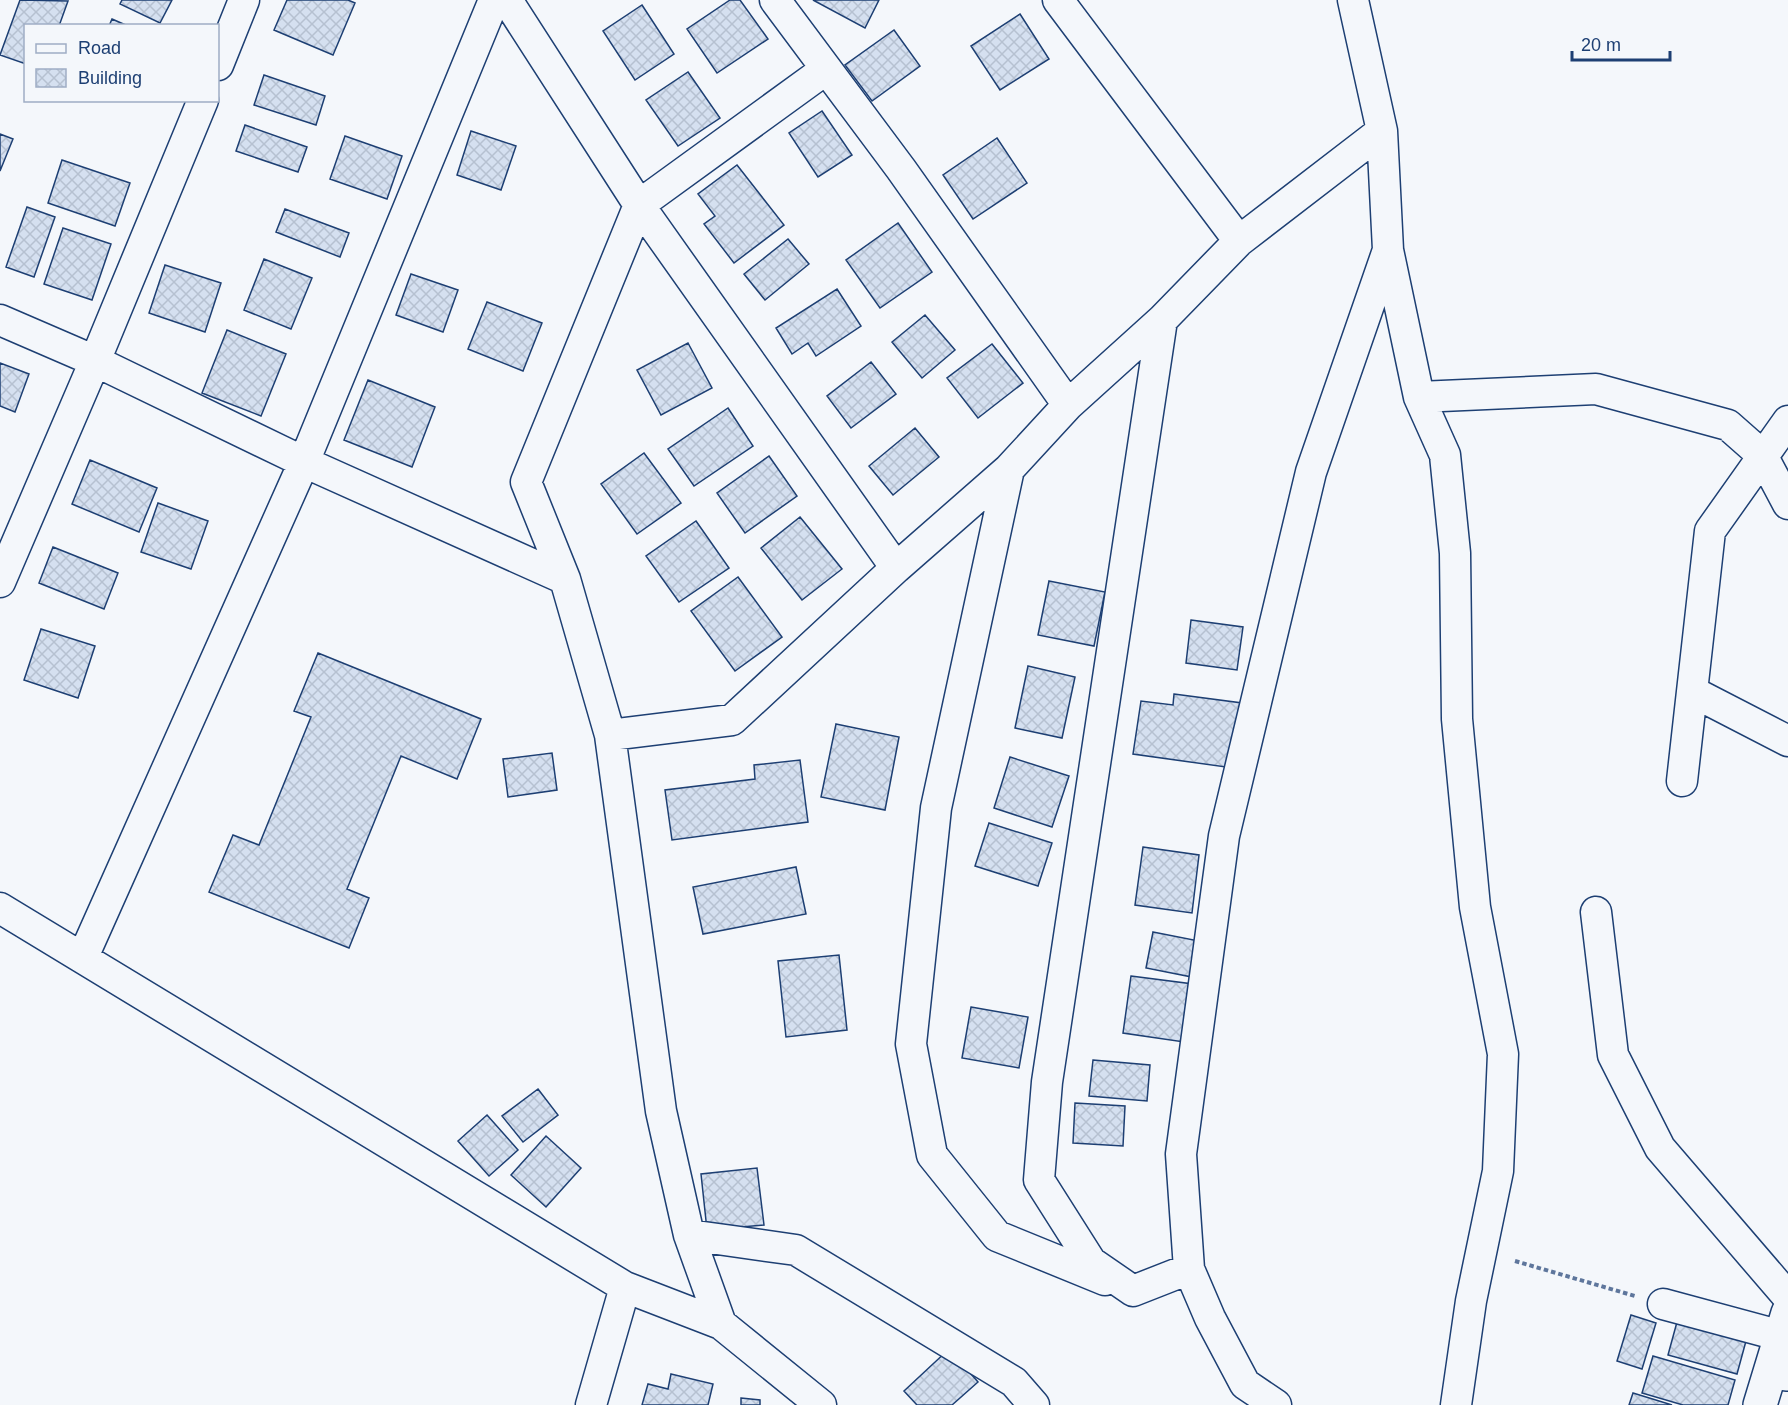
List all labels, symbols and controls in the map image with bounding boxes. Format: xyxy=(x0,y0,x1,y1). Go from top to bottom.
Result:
legend xyxy=(24,24,219,102)
scale bar xyxy=(1572,24,1670,62)
text: 20 m xyxy=(1581,35,1621,55)
text: Road xyxy=(78,38,121,58)
text: Building xyxy=(78,68,142,88)

